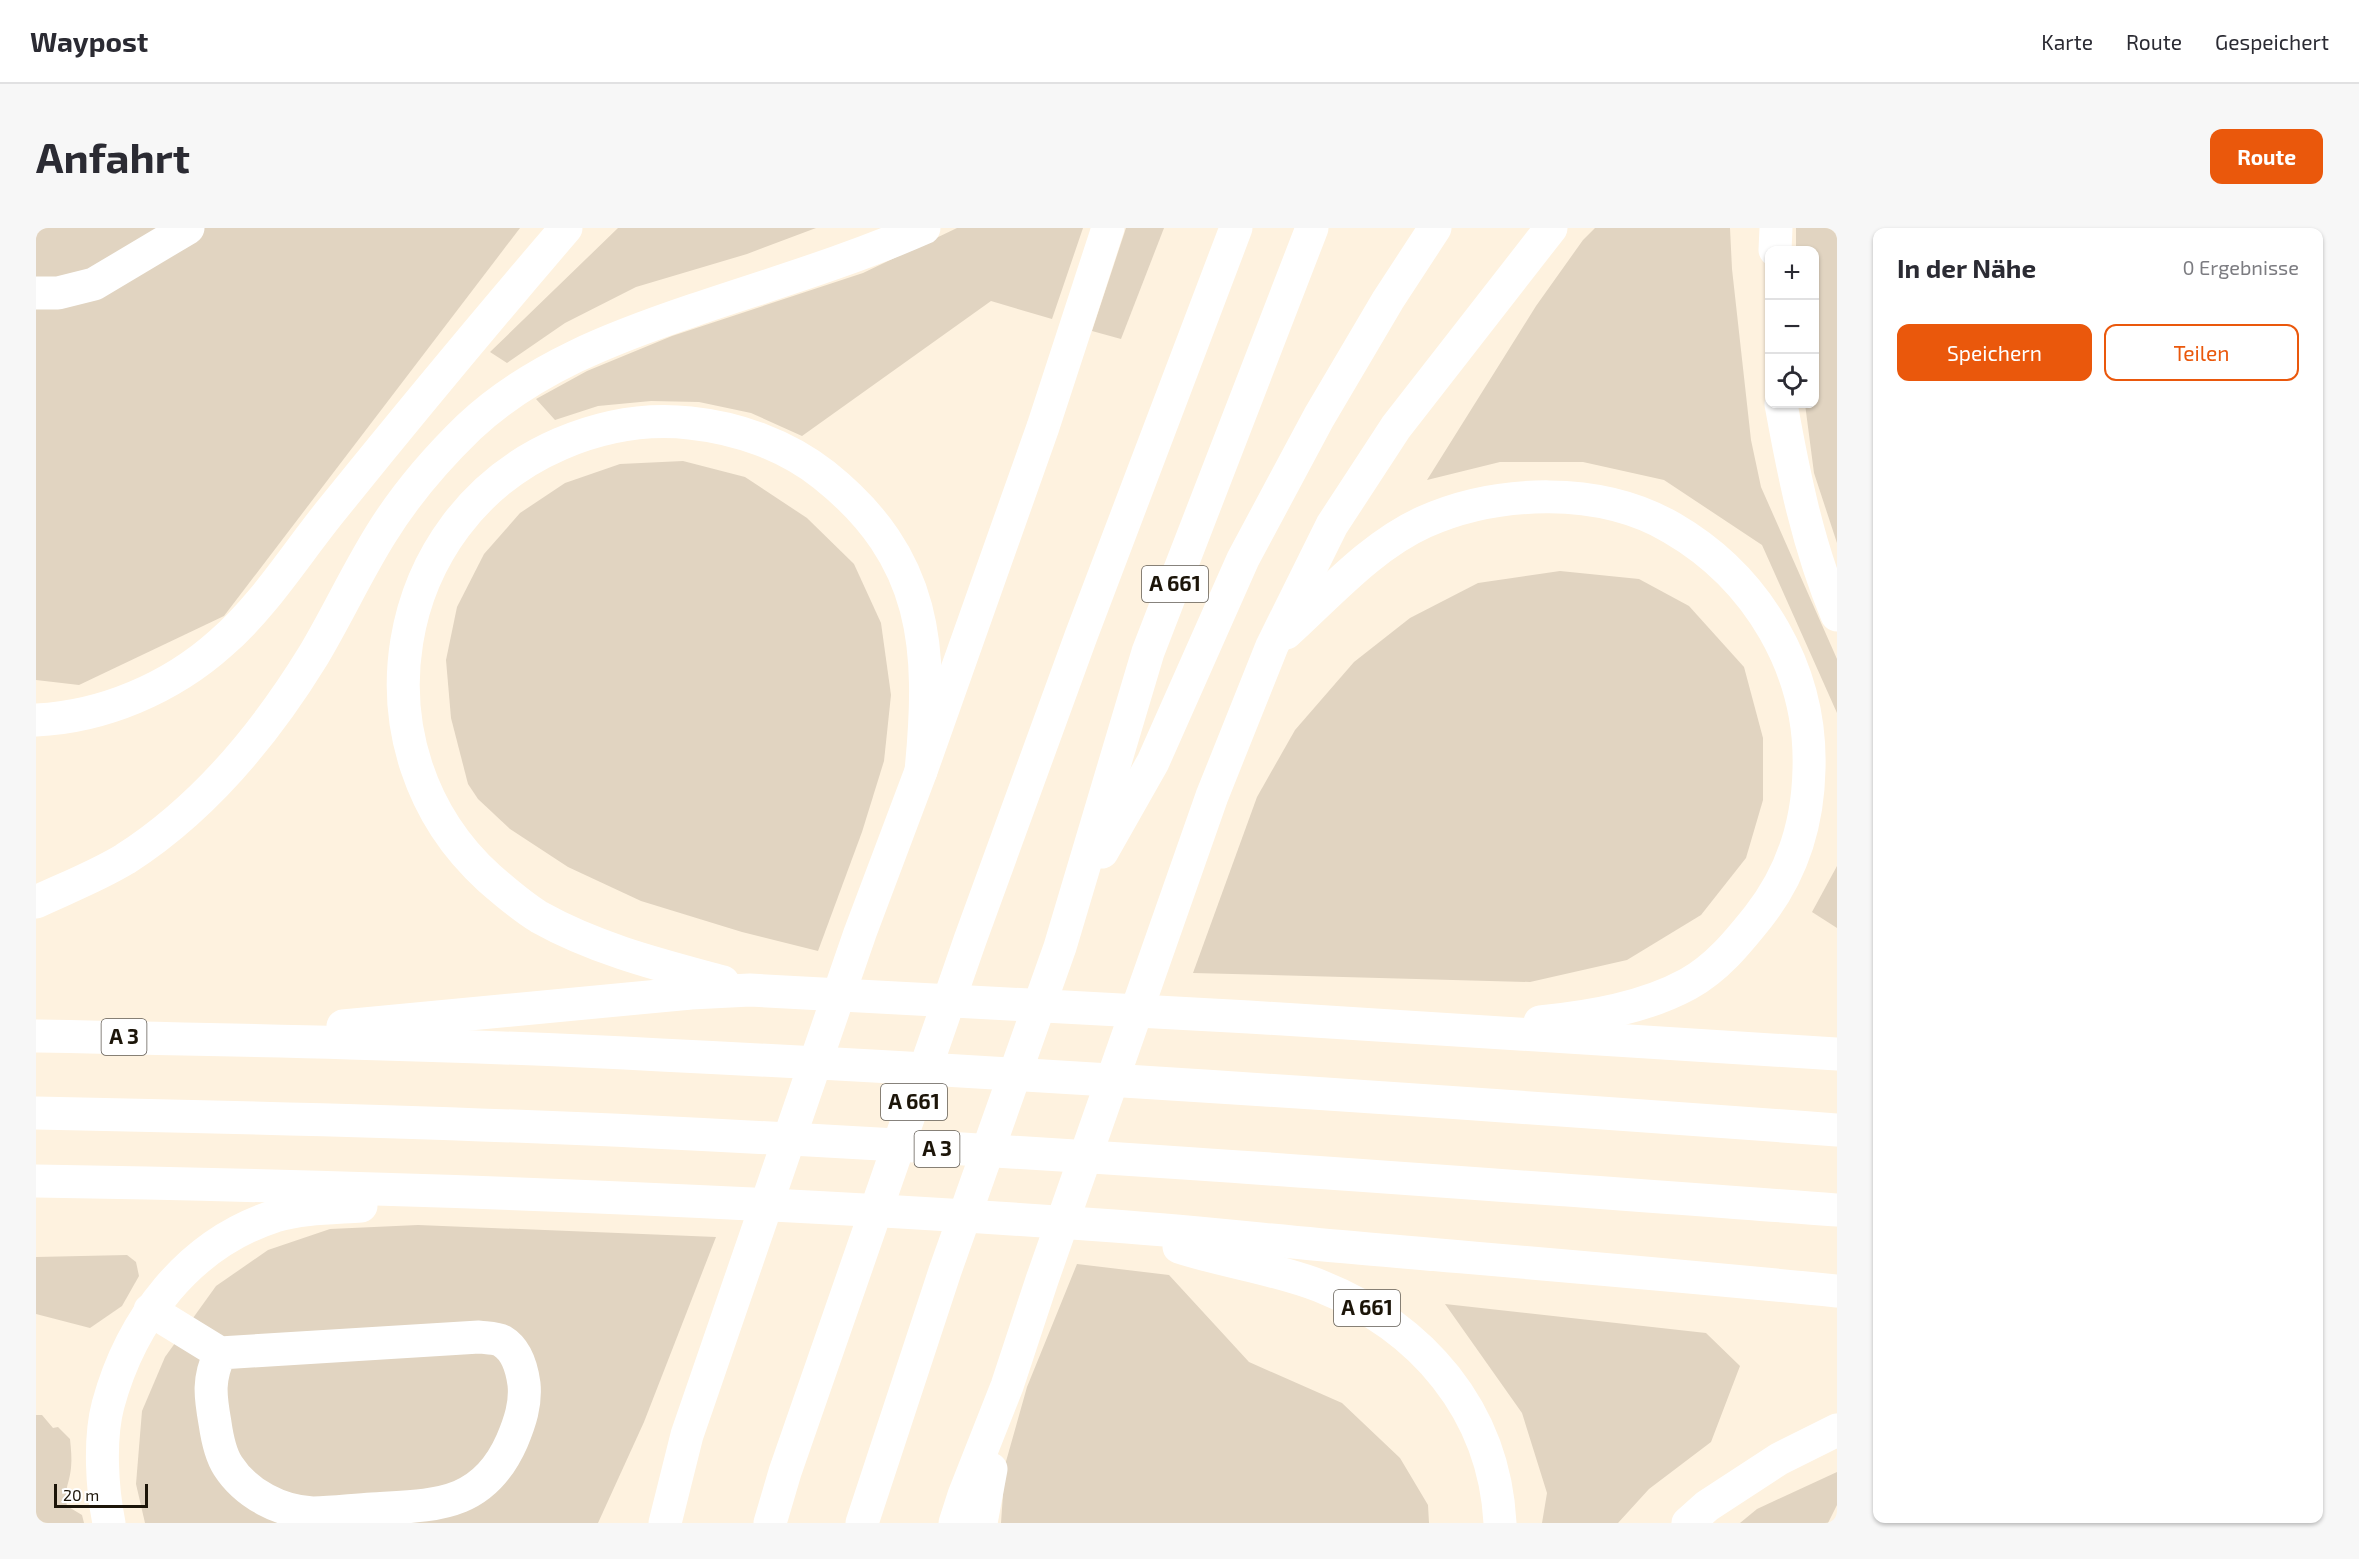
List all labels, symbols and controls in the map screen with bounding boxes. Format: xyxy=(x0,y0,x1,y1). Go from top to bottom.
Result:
text: Waypost xyxy=(30,24,148,58)
text: Karte xyxy=(2041,29,2093,54)
text: Route xyxy=(2126,29,2182,54)
text: Gespeichert xyxy=(2215,29,2329,54)
button: Route xyxy=(2210,129,2323,184)
text: Anfahrt xyxy=(36,131,190,181)
map controls xyxy=(1765,246,1819,408)
button: + xyxy=(1765,246,1819,300)
text: In der Nähe xyxy=(1897,252,2036,283)
text: 0 Ergebnisse xyxy=(2182,255,2299,279)
button: − xyxy=(1765,300,1819,354)
button: Speichern xyxy=(1897,324,2092,381)
button: Teilen xyxy=(2104,324,2299,381)
button: locate xyxy=(1765,354,1819,408)
road number: A 661 xyxy=(1142,566,1208,602)
road number: A 3 xyxy=(102,1019,146,1055)
road number: A 661 xyxy=(881,1084,947,1120)
road number: A 3 xyxy=(914,1131,960,1167)
road number: A 661 xyxy=(1334,1290,1400,1326)
scale bar xyxy=(54,1481,148,1508)
text: 20 m xyxy=(63,1485,99,1504)

